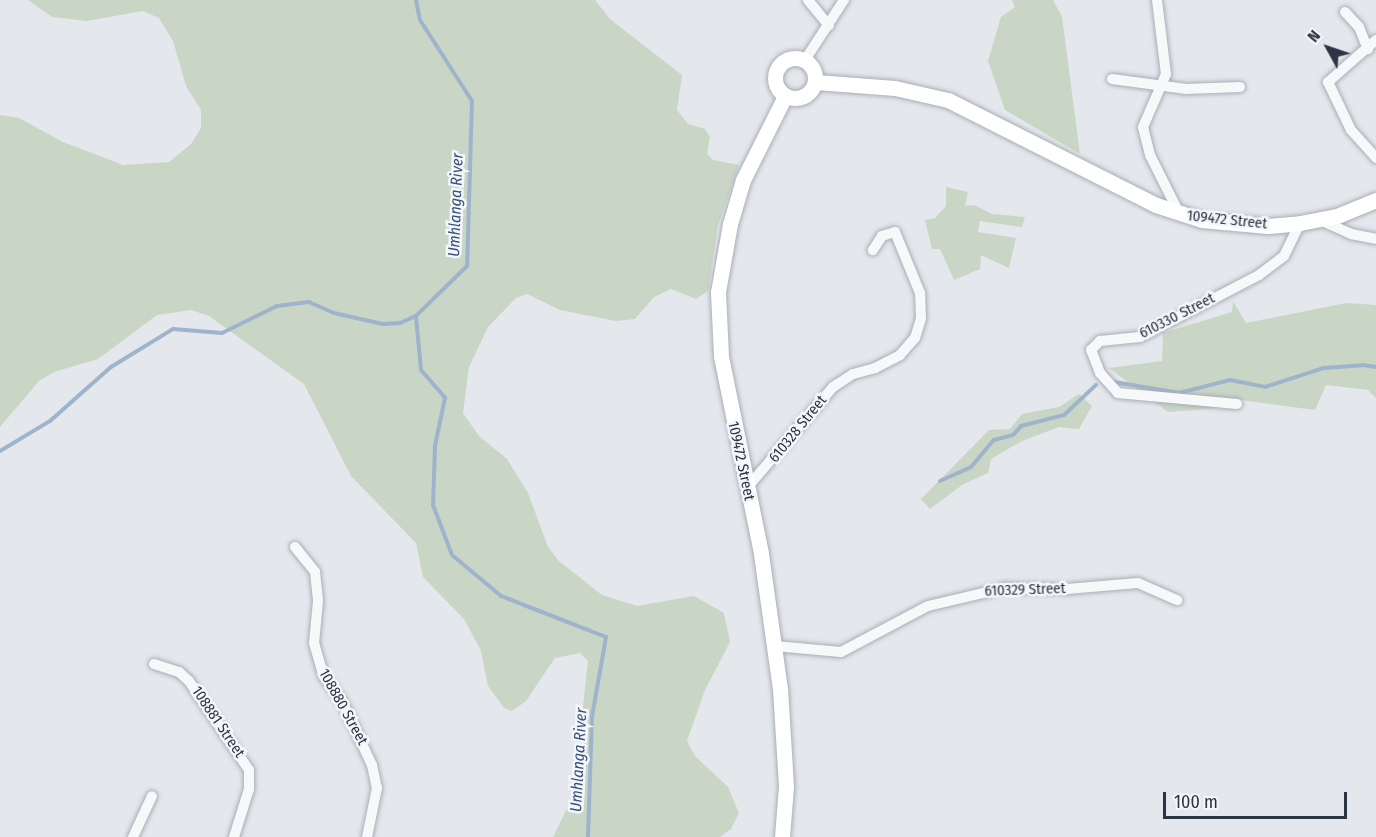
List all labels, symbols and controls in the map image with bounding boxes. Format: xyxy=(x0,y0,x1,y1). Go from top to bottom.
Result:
north arrow xyxy=(1298,18,1358,78)
text: N xyxy=(1303,26,1324,46)
water label: Umhlanga River xyxy=(445,153,467,257)
street label: 109472 Street xyxy=(1186,207,1268,233)
street label: 610330 Street xyxy=(1136,289,1218,343)
street label: 610328 Street xyxy=(765,392,831,466)
street label: 109472 Street xyxy=(724,420,758,502)
street label: 610329 Street xyxy=(984,580,1066,600)
street label: 108880 Street xyxy=(315,666,371,748)
street label: 108881 Street xyxy=(188,683,248,761)
water label: Umhlanga River xyxy=(567,708,591,812)
scale bar xyxy=(1166,780,1350,818)
text: 100 m xyxy=(1174,791,1218,813)

